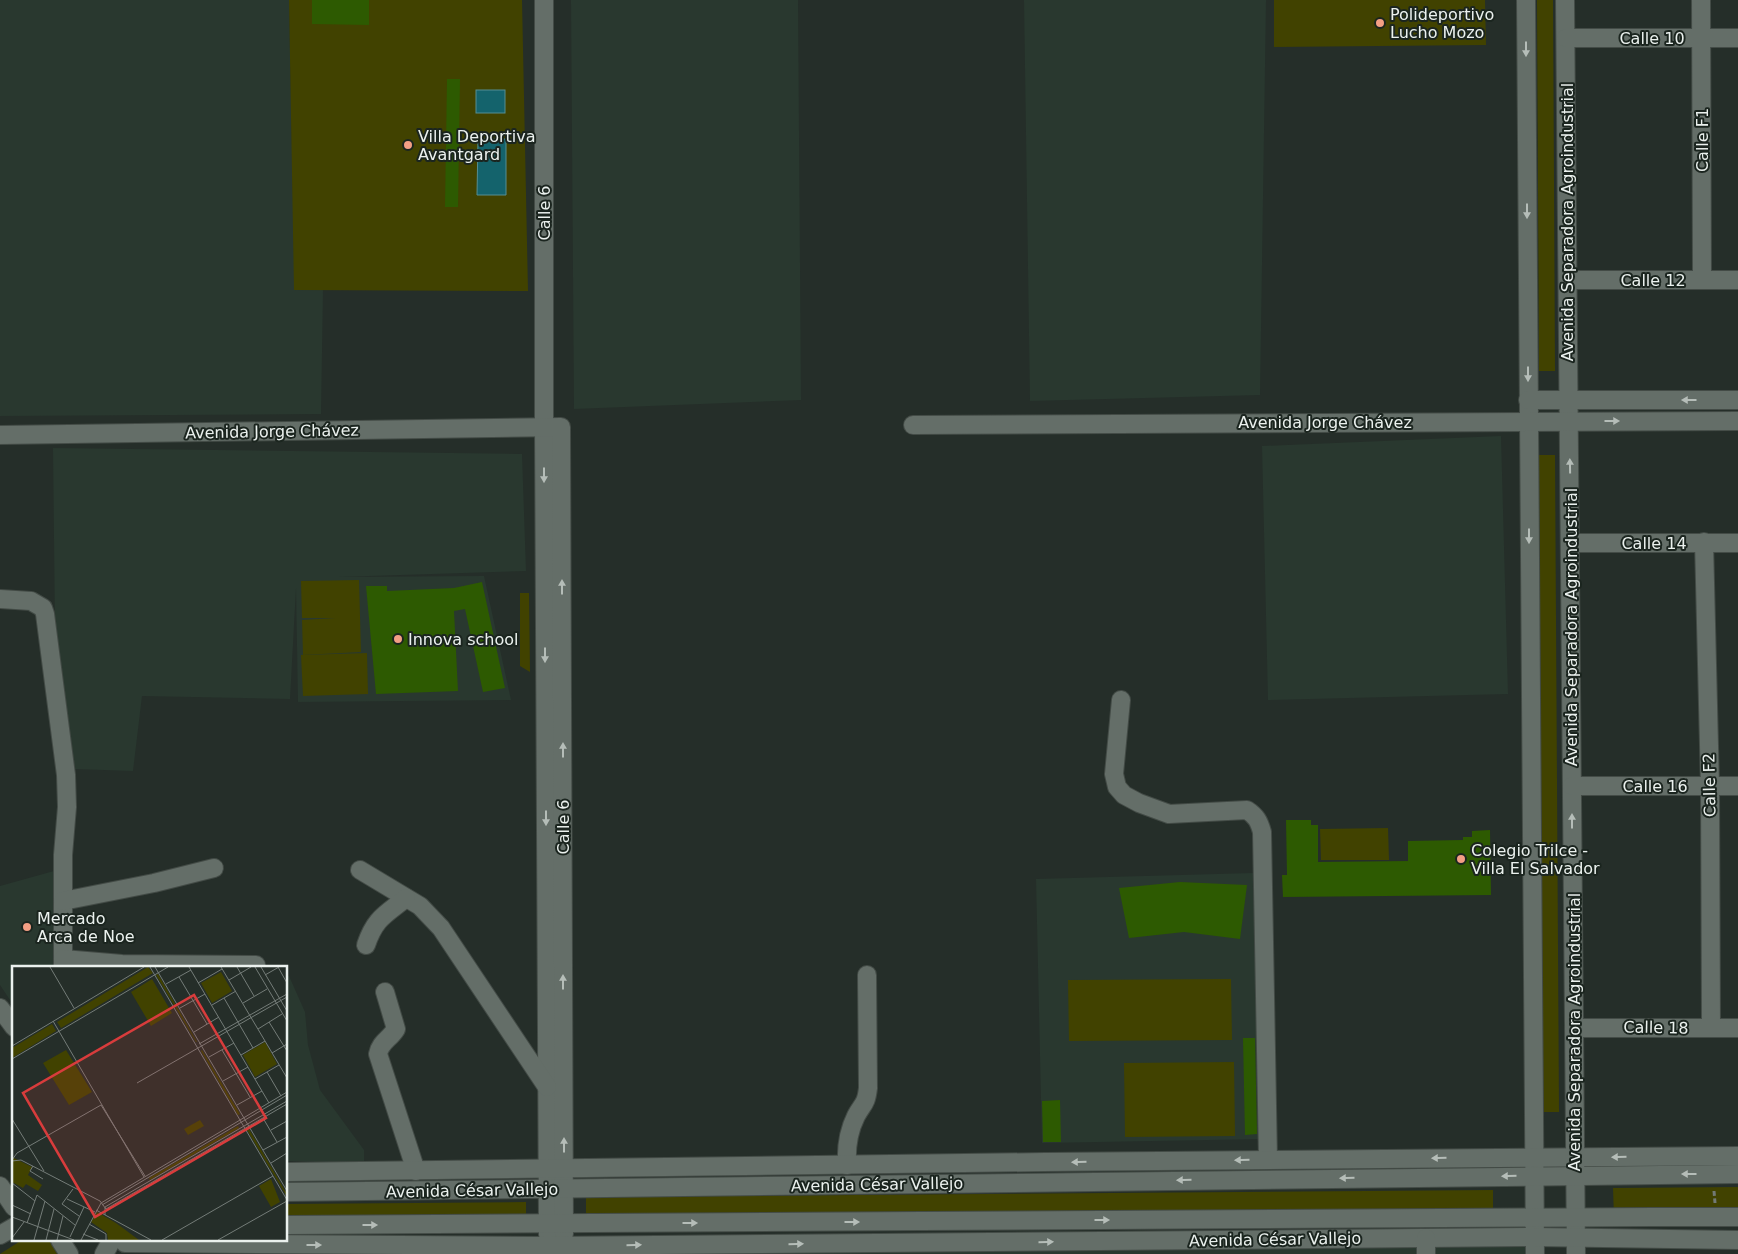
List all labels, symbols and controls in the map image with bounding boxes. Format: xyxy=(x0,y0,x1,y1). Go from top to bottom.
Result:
place label: Polideportivo Lucho Mozo xyxy=(1390,5,1494,42)
marker: Polideportivo Lucho Mozo xyxy=(1374,17,1386,29)
street label: Calle 10 xyxy=(1619,29,1685,48)
one-way arrow xyxy=(1522,41,1530,57)
street label: Avenida Separadora Agroindustrial xyxy=(1558,83,1577,361)
street label: Calle F1 xyxy=(1693,108,1712,172)
place label: Villa Deportiva Avantgard xyxy=(418,127,536,164)
marker: Villa Deportiva Avantgard xyxy=(402,139,414,151)
street label: Calle 6 xyxy=(535,186,554,240)
one-way arrow xyxy=(1523,203,1531,219)
street label: Calle 12 xyxy=(1620,271,1686,290)
one-way arrow xyxy=(1524,366,1532,382)
one-way arrow xyxy=(1681,396,1697,404)
street label: Avenida Jorge Chávez xyxy=(1238,413,1412,432)
one-way arrow xyxy=(1605,417,1621,425)
street label: Avenida Jorge Chávez xyxy=(185,420,359,443)
one-way arrow xyxy=(1565,458,1573,474)
one-way arrow xyxy=(540,468,548,484)
street label: Avenida Separadora Agroindustrial xyxy=(1562,488,1581,766)
one-way arrow xyxy=(1525,528,1533,544)
street label: Calle 14 xyxy=(1621,534,1687,553)
one-way arrow xyxy=(558,579,566,595)
place label: Innova school xyxy=(408,630,518,649)
marker: Innova school xyxy=(392,633,404,645)
one-way arrow xyxy=(541,648,549,664)
one-way arrow xyxy=(559,741,567,757)
street label: Calle F2 xyxy=(1699,753,1720,817)
street label: Calle 16 xyxy=(1622,777,1688,796)
street label: Calle 6 xyxy=(554,800,573,854)
one-way arrow xyxy=(542,810,550,826)
one-way arrow xyxy=(1568,813,1576,829)
place label: Colegio Trilce - Villa El Salvador xyxy=(1471,841,1600,878)
marker: Colegio Trilce - Villa El Salvador xyxy=(1455,853,1467,865)
street label: Avenida Separadora Agroindustrial xyxy=(1565,893,1584,1171)
place label: Mercado Arca de Noe xyxy=(37,909,135,946)
marker: Mercado Arca de Noe xyxy=(21,921,33,933)
inset map xyxy=(12,966,288,1242)
one-way arrow xyxy=(559,974,567,990)
street label: Calle 18 xyxy=(1623,1017,1689,1038)
one-way arrow xyxy=(560,1136,568,1152)
one-way arrow xyxy=(1611,1153,1627,1161)
one-way arrow xyxy=(1431,1155,1447,1163)
one-way arrow xyxy=(1234,1156,1250,1164)
one-way arrow xyxy=(1071,1158,1087,1166)
one-way arrow xyxy=(1681,1170,1697,1178)
one-way arrow xyxy=(1501,1172,1517,1180)
street label: Avenida César Vallejo xyxy=(791,1173,963,1196)
one-way arrow xyxy=(1339,1174,1355,1182)
one-way arrow xyxy=(1176,1176,1192,1184)
street label: Avenida César Vallejo xyxy=(386,1179,558,1202)
one-way arrow xyxy=(1095,1216,1111,1224)
one-way arrow xyxy=(845,1218,861,1226)
one-way arrow xyxy=(682,1219,698,1227)
one-way arrow xyxy=(362,1221,378,1229)
street label: Avenida César Vallejo xyxy=(1189,1228,1361,1251)
one-way arrow xyxy=(1039,1237,1055,1245)
one-way arrow xyxy=(789,1240,805,1248)
one-way arrow xyxy=(306,1241,322,1249)
one-way arrow xyxy=(626,1241,642,1249)

